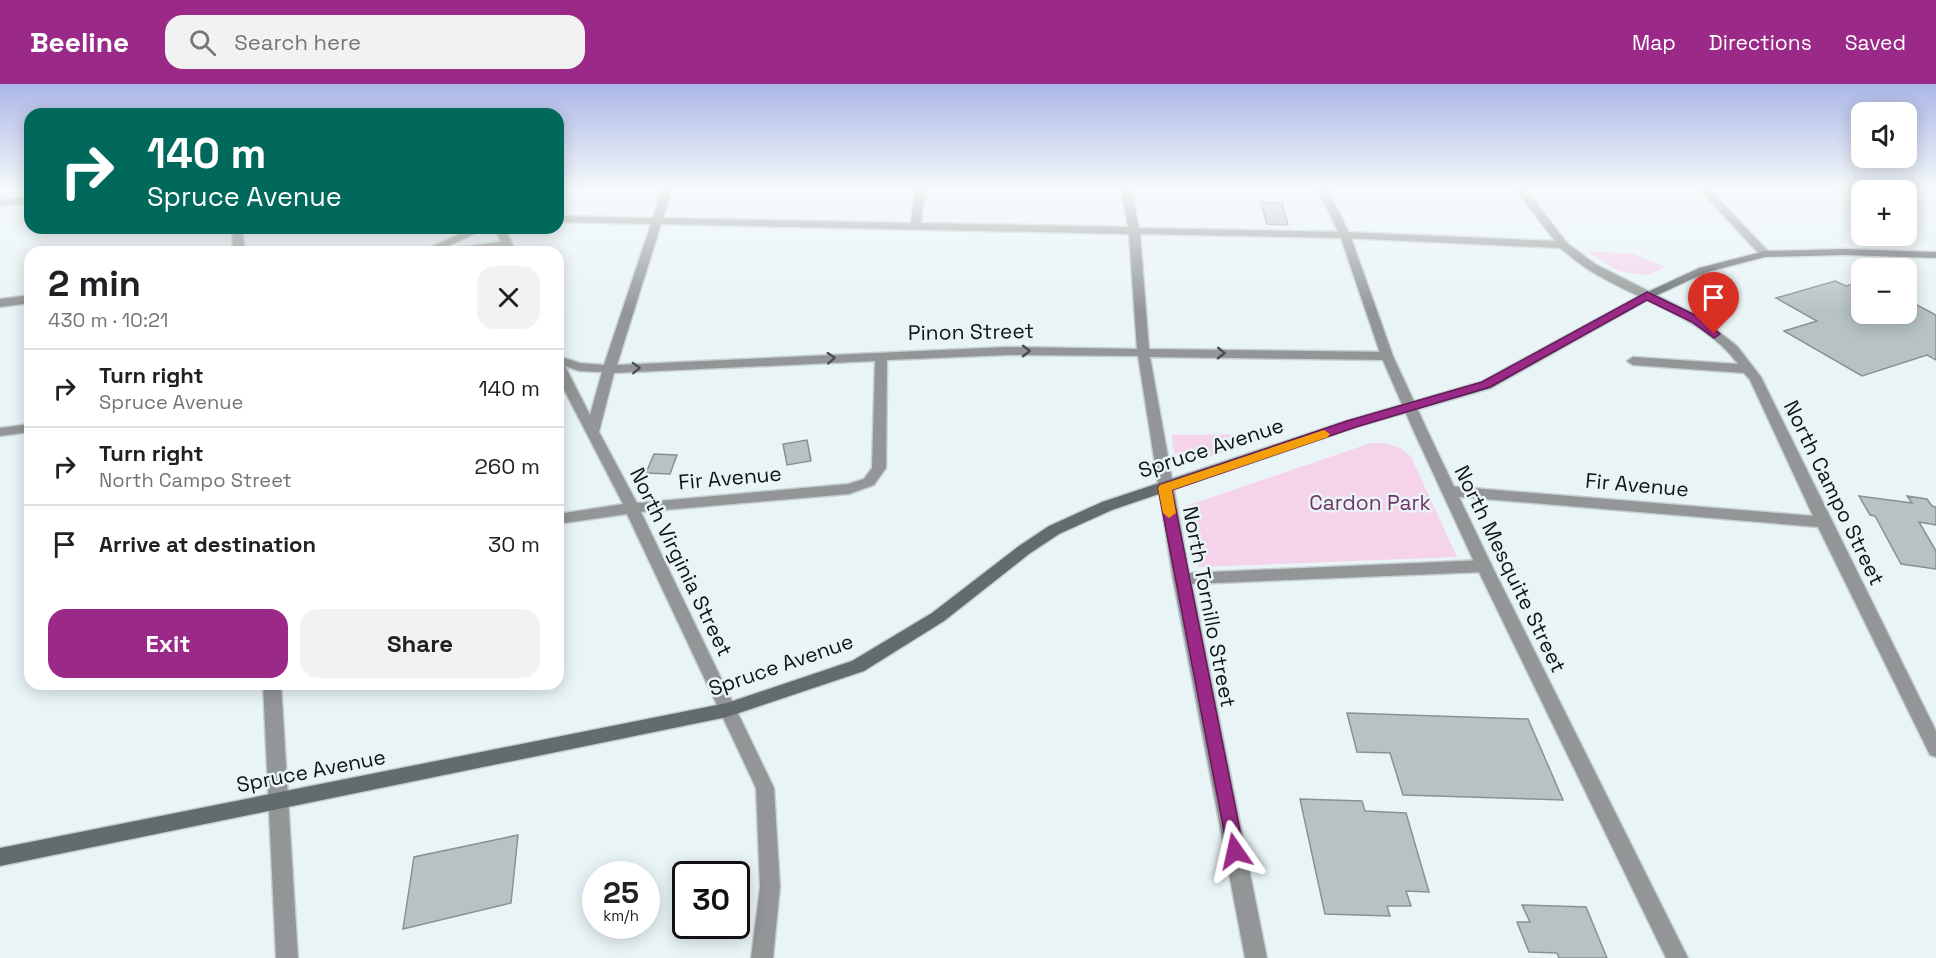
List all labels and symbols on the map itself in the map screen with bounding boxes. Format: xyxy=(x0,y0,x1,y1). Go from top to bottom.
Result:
pin xyxy=(1688,272,1739,334)
street label: Pinon Street xyxy=(908,317,1034,346)
one-way arrow xyxy=(1021,345,1030,357)
one-way arrow xyxy=(1216,346,1225,359)
one-way arrow xyxy=(827,352,836,365)
one-way arrow xyxy=(632,361,641,374)
street label: North Campo Street xyxy=(1778,396,1891,590)
street label: Spruce Avenue xyxy=(1135,411,1287,484)
street label: Fir Avenue xyxy=(677,460,783,495)
street label: North Mesquite Street xyxy=(1449,461,1572,677)
street label: North Virginia Street xyxy=(624,463,739,660)
street label: Fir Avenue xyxy=(1584,467,1690,502)
park label: Cardon Park xyxy=(1309,489,1431,516)
street label: North Tornillo Street xyxy=(1177,504,1242,710)
street label: Spruce Avenue xyxy=(705,627,857,702)
street label: Spruce Avenue xyxy=(234,743,388,798)
position arrow xyxy=(1203,819,1267,883)
speed limit sign: 30 xyxy=(672,861,750,939)

